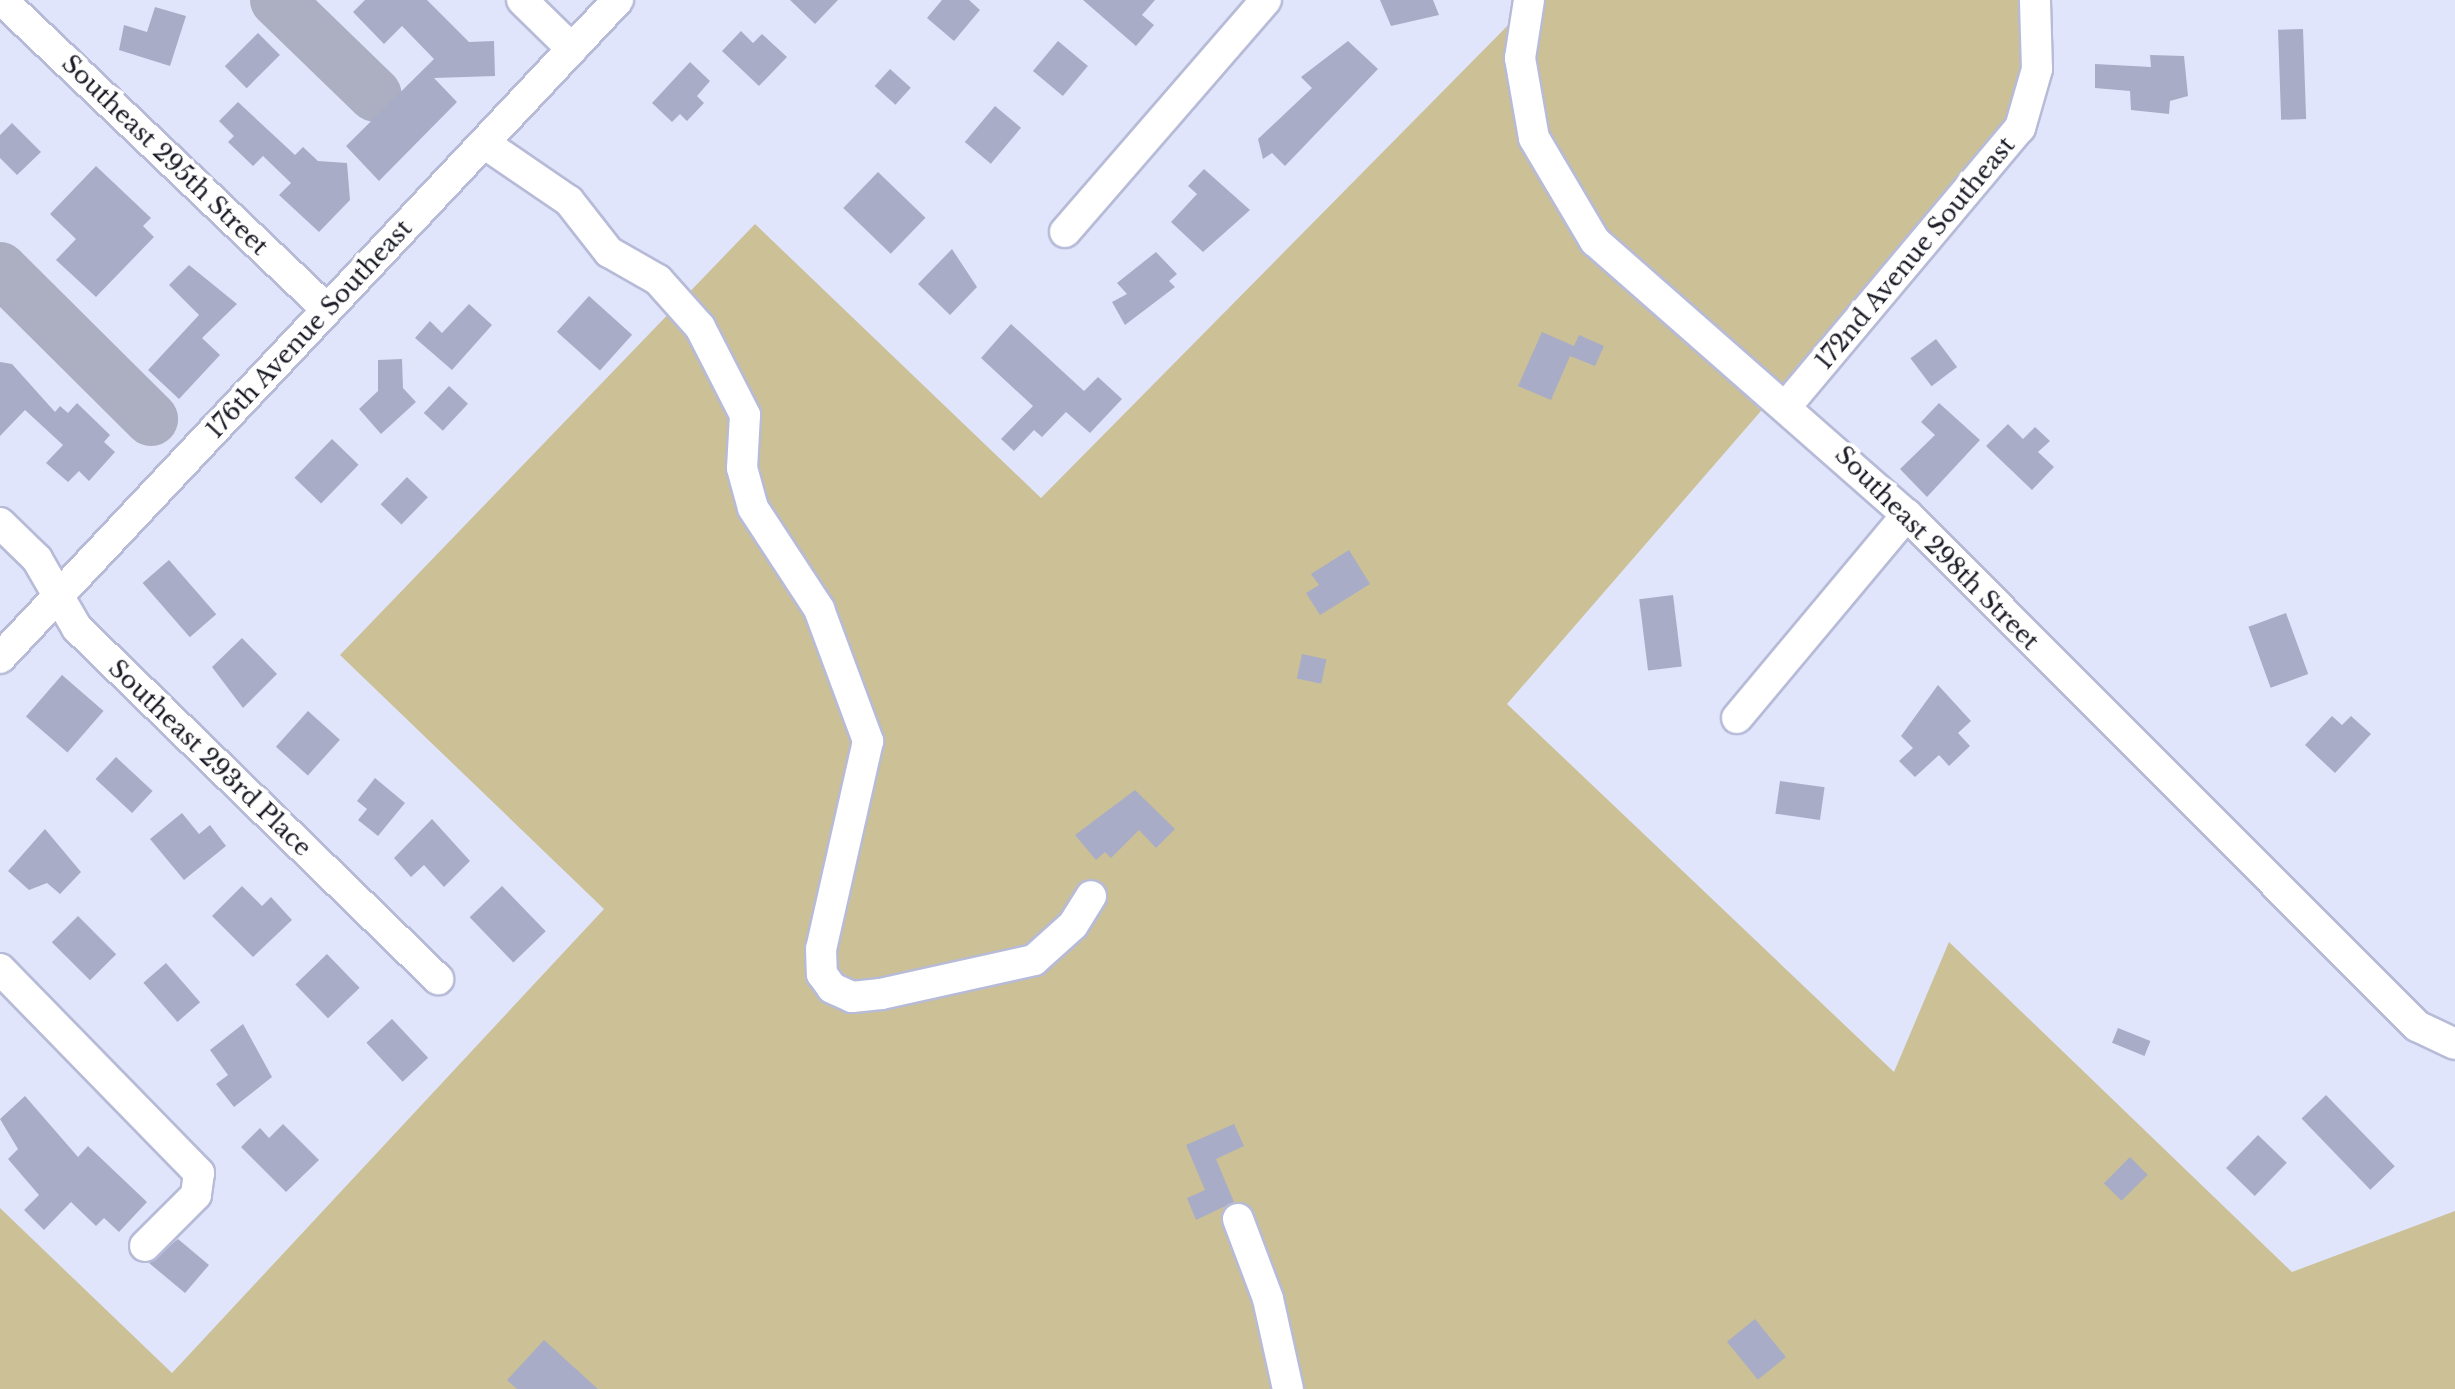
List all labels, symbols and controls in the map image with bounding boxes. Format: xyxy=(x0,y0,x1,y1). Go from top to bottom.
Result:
street label: Southeast 295th Street xyxy=(56,49,274,261)
street label: 172nd Avenue Southeast xyxy=(1809,131,2021,375)
street label: 176th Avenue Southeast xyxy=(200,214,418,444)
street label: Southeast 298th Street xyxy=(1829,440,2045,656)
street label: Southeast 293rd Place xyxy=(103,654,317,862)

